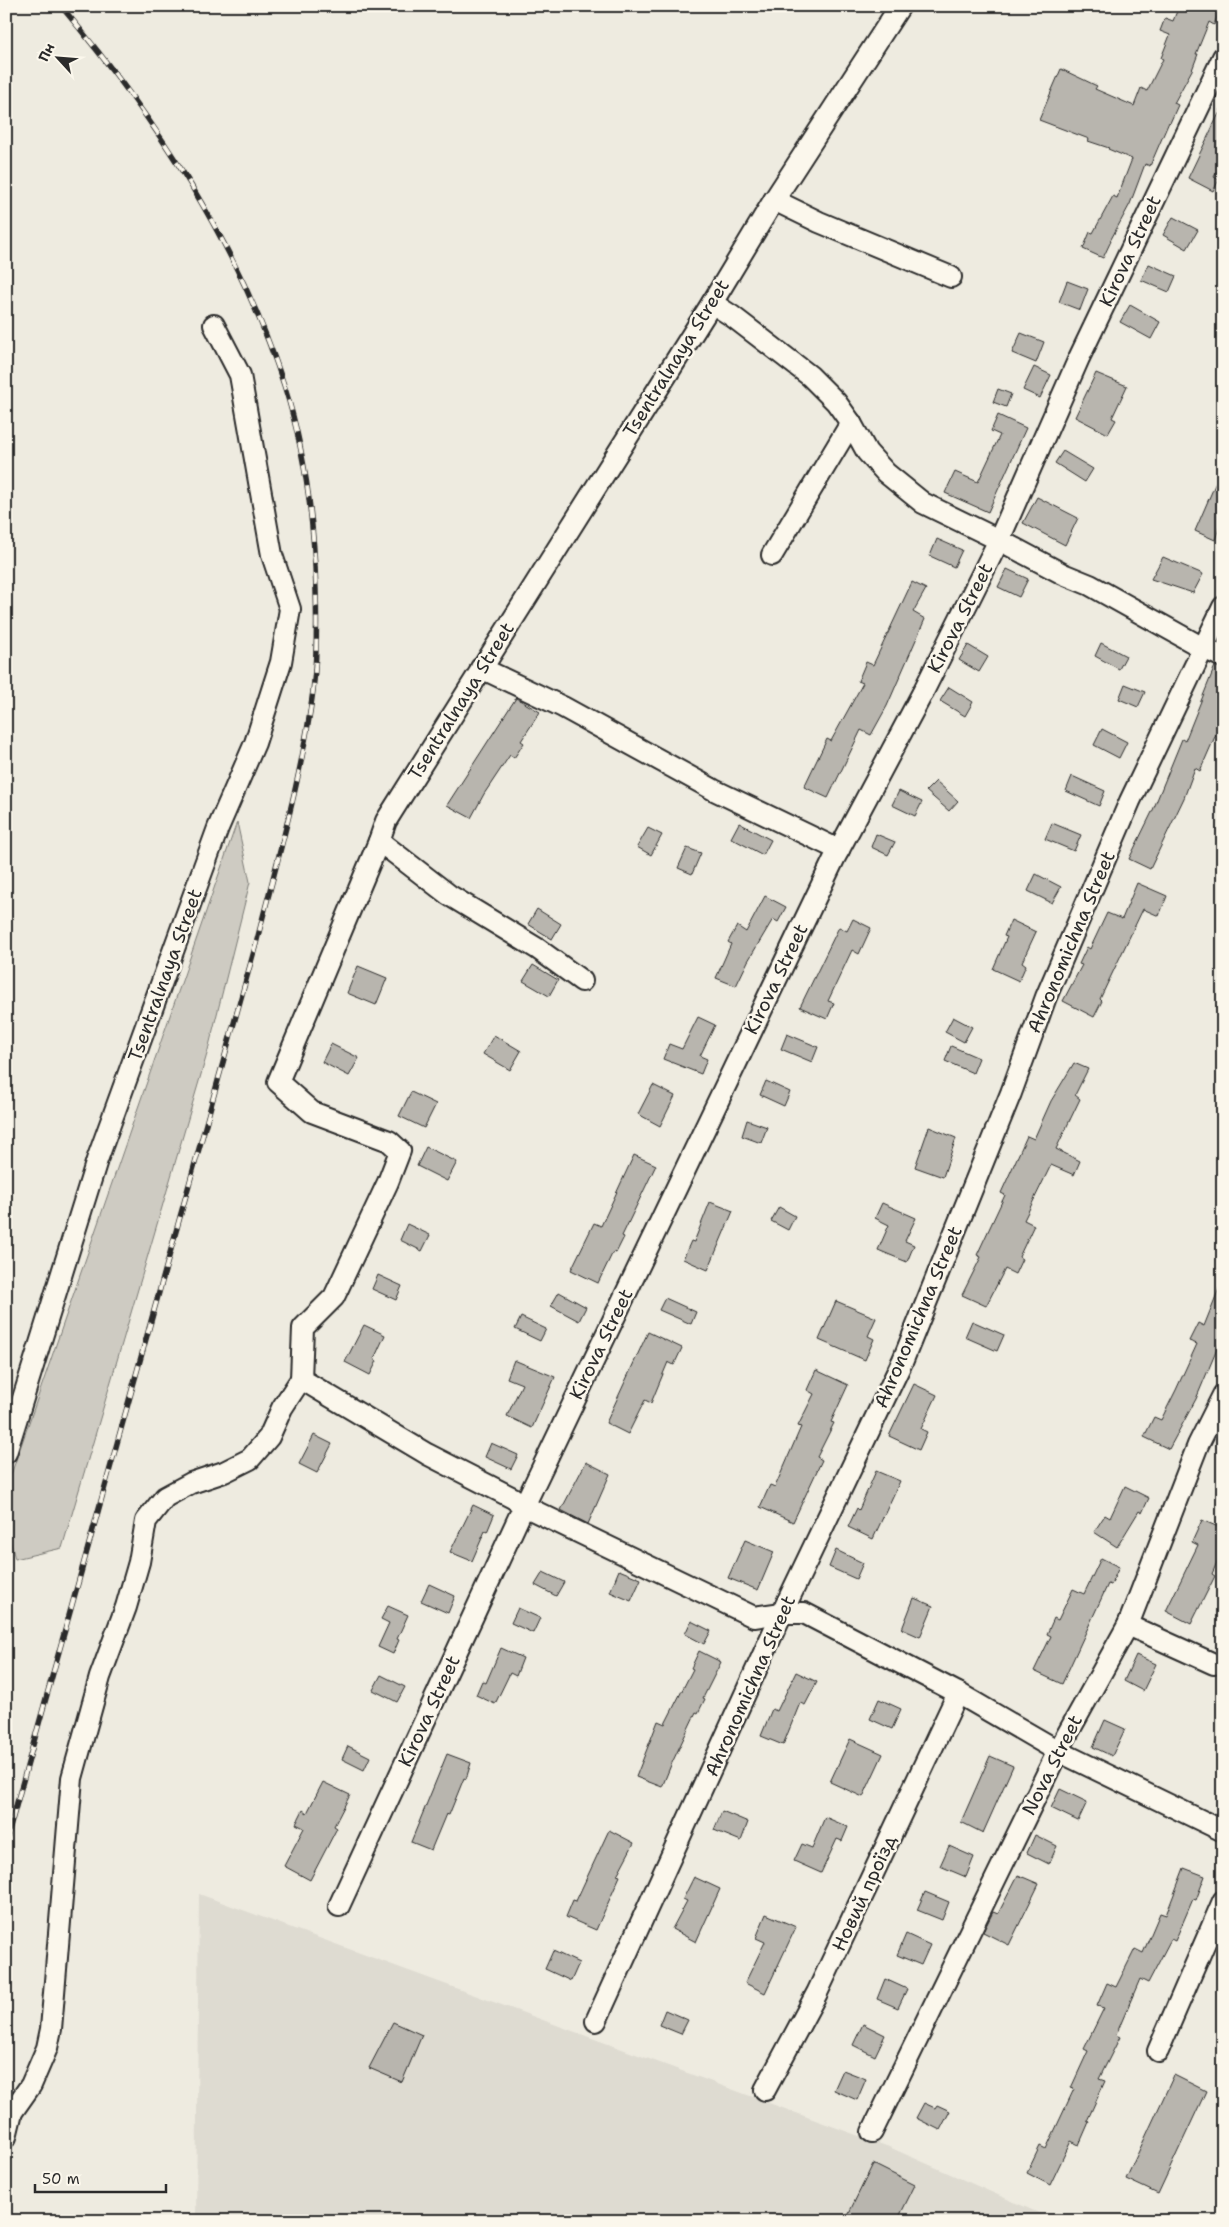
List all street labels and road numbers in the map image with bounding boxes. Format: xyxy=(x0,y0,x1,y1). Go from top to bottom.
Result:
street label: Kirova Street xyxy=(1093,191,1167,311)
street label: Tsentralnaya Street xyxy=(617,274,735,442)
street label: Kirova Street xyxy=(922,559,998,677)
street label: Tsentralnaya Street xyxy=(402,617,520,785)
street label: Ahronomichna Street xyxy=(1021,847,1121,1037)
street label: Tsentralnaya Street xyxy=(122,885,208,1065)
street label: Kirova Street xyxy=(738,919,814,1039)
street label: Ahronomichna Street xyxy=(868,1222,968,1412)
street label: Kirova Street xyxy=(563,1284,639,1404)
street label: Ahronomichna Street xyxy=(699,1592,801,1780)
street label: Kirova Street xyxy=(392,1651,466,1771)
street label: Nova Street xyxy=(1016,1711,1088,1819)
street label: Новий проїзд xyxy=(826,1831,902,1955)

